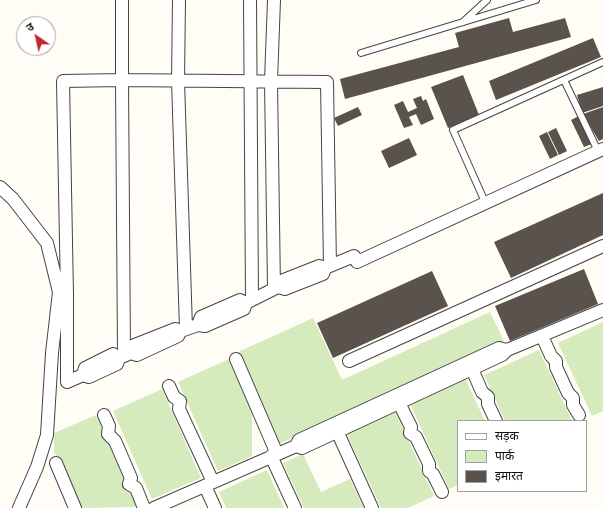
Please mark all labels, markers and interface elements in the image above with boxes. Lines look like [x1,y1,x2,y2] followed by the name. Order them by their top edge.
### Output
[16,16,56,56] north arrow
[23,18,36,34] text: उ
[457,420,587,492] legend
[495,427,519,444] text: सड़क
[495,447,514,464] text: पार्क
[495,467,523,484] text: इमारत

